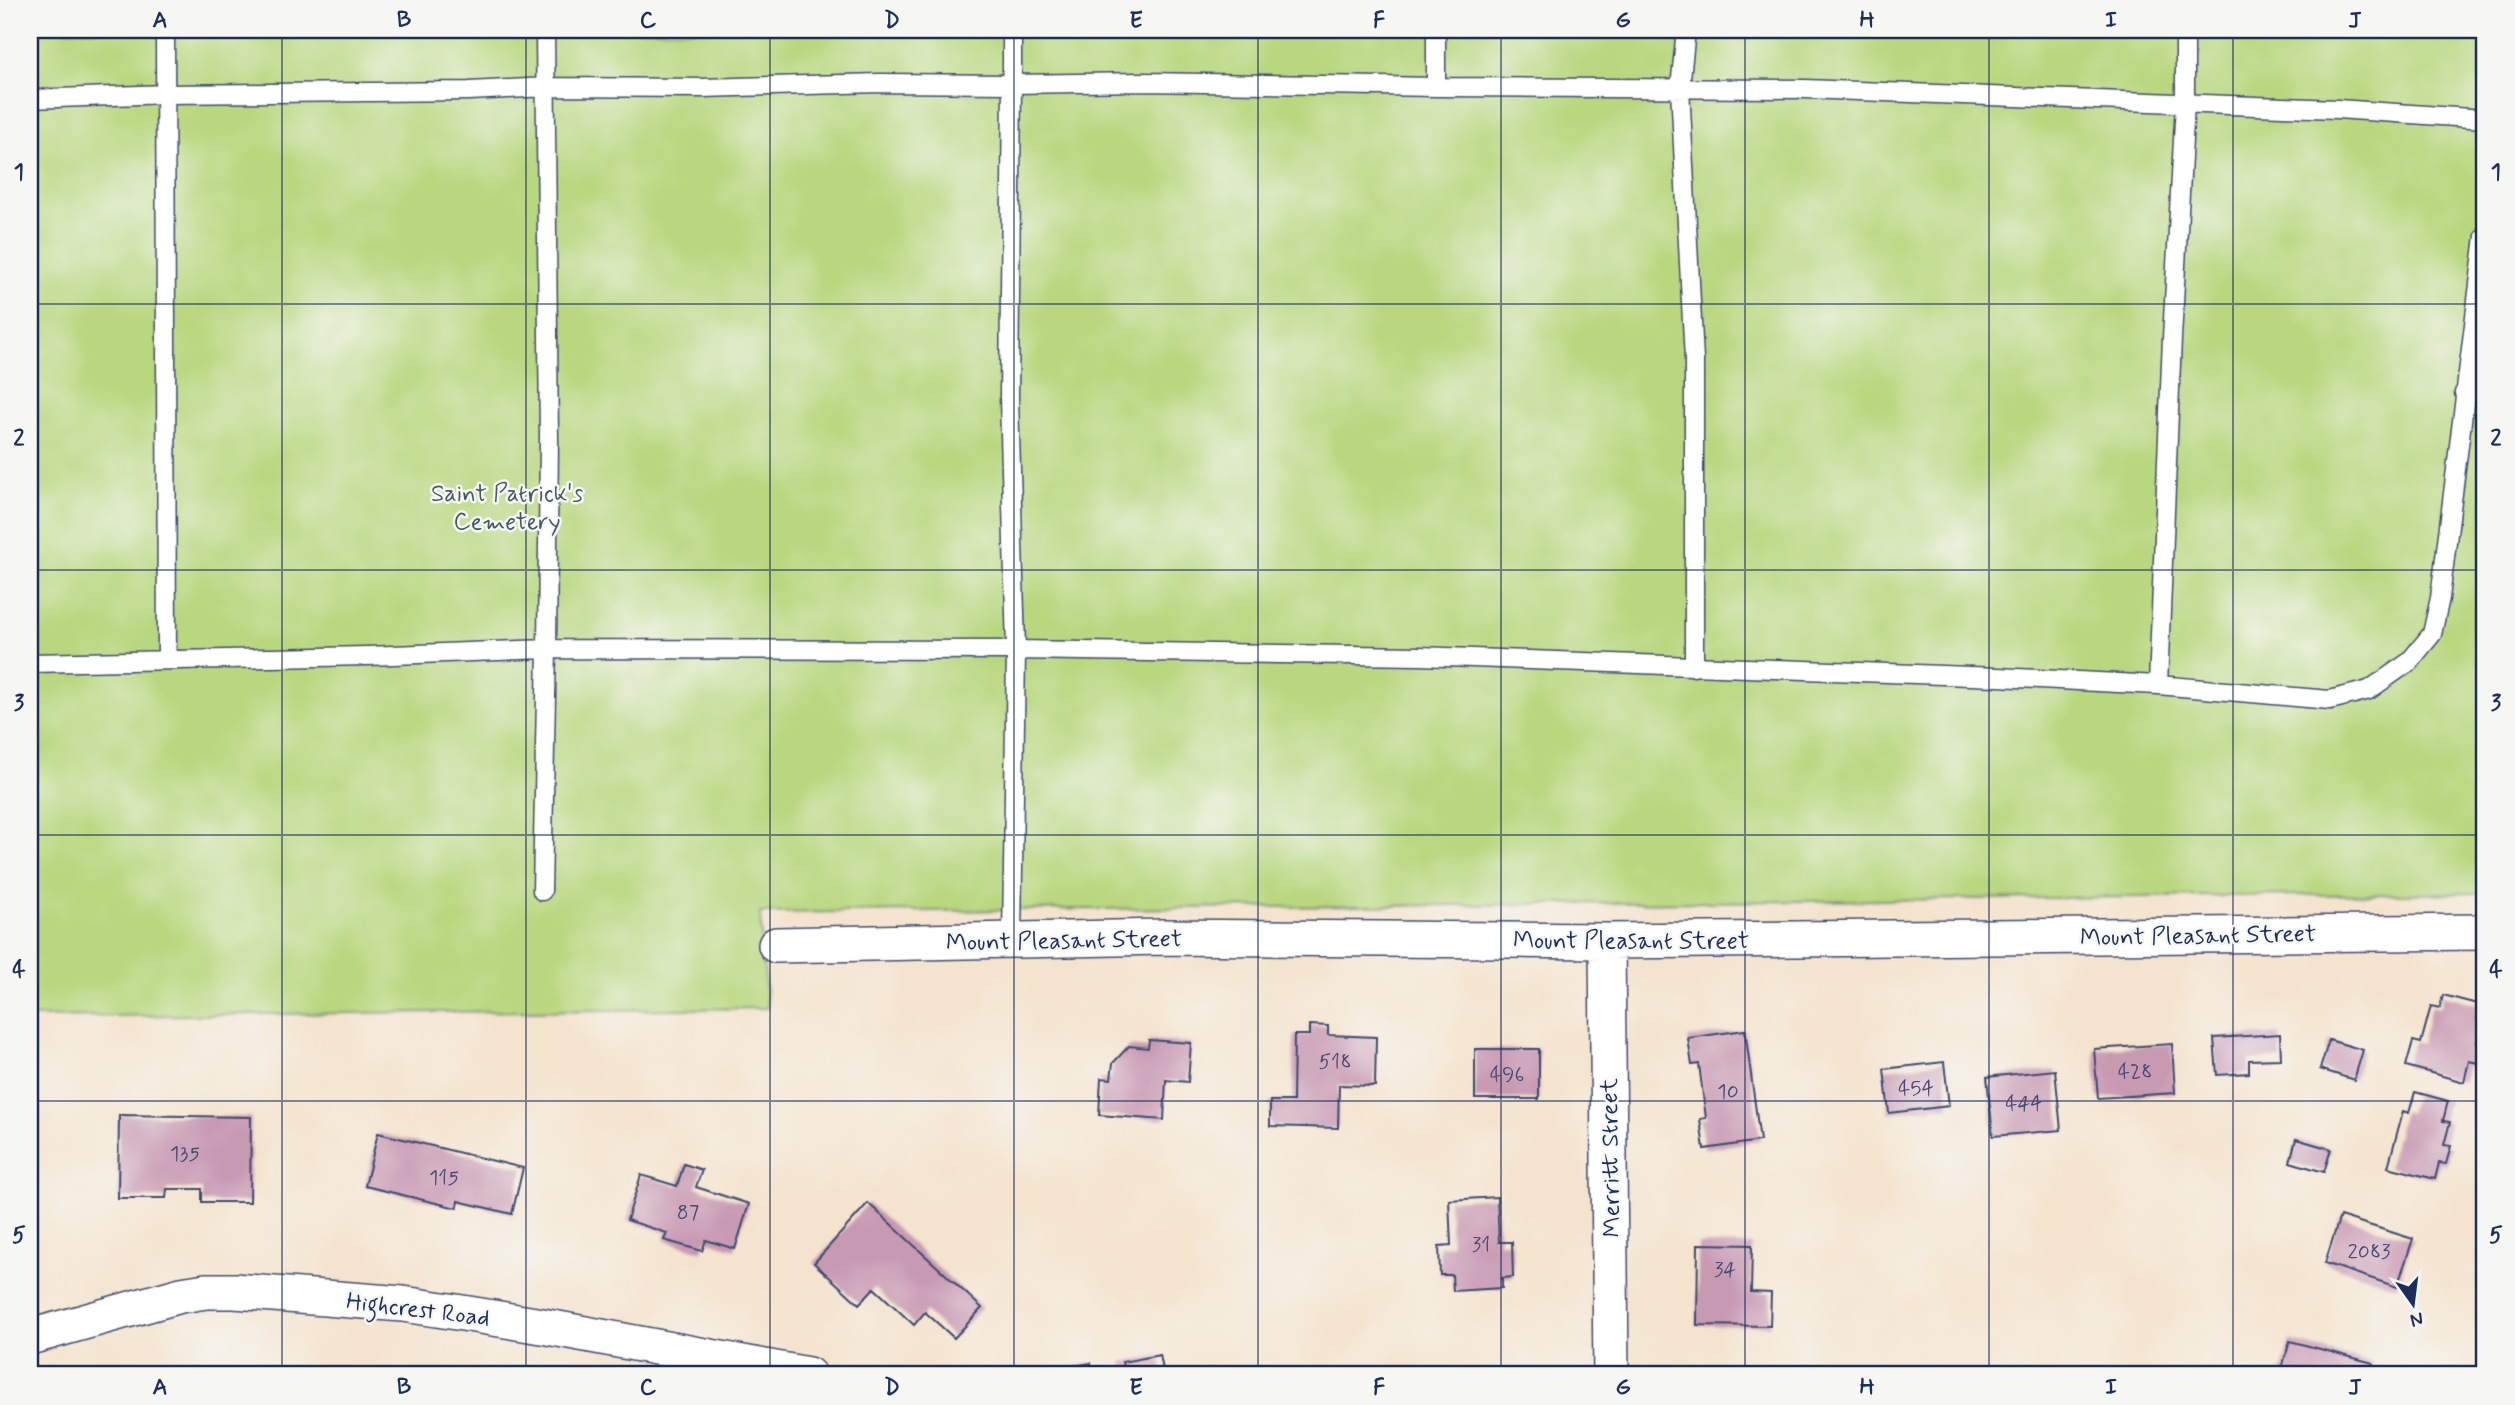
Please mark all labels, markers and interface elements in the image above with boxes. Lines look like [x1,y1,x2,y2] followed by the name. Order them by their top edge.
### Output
[152,6,168,36] text: A
[397,6,412,36] text: B
[640,6,657,36] text: C
[884,6,900,36] text: D
[1129,6,1143,36] text: E
[1373,6,1385,36] text: F
[1615,6,1631,36] text: G
[1859,6,1875,36] text: H
[2105,6,2117,36] text: I
[2348,6,2362,36] text: J
[14,158,24,188] text: 1
[2491,158,2501,188] text: 1
[13,424,25,454] text: 2
[2490,424,2502,454] text: 2
[431,479,583,538] park label: Saint Patrick's Cemetery
[14,689,25,719] text: 3
[2491,689,2502,719] text: 3
[2080,919,2316,954] street label: Mount Pleasant Street
[946,924,1182,959] street label: Mount Pleasant Street
[1513,926,1749,957] street label: Mount Pleasant Street
[12,955,26,985] text: 4
[2489,955,2503,985] text: 4
[1319,1048,1351,1076] house number: 518
[2118,1058,2152,1086] house number: 428
[1490,1061,1524,1089] house number: 496
[1898,1075,1934,1103] house number: 454
[1595,1078,1628,1238] street label: Merritt Street
[1717,1078,1739,1106] house number: 10
[2005,1090,2043,1118] house number: 444
[170,1140,200,1168] house number: 135
[429,1164,459,1192] house number: 115
[677,1199,699,1227] house number: 87
[12,1221,26,1251] text: 5
[2489,1221,2503,1251] text: 5
[1472,1231,1490,1259] house number: 31
[2347,1238,2391,1266] house number: 2083
[1714,1256,1736,1284] house number: 34
[2378,1268,2448,1338] north arrow
[344,1286,491,1338] street label: Highcrest Road
[2408,1305,2426,1333] text: N
[152,1373,168,1403] text: A
[397,1373,412,1403] text: B
[640,1373,657,1403] text: C
[884,1373,900,1403] text: D
[1129,1373,1143,1403] text: E
[1373,1373,1385,1403] text: F
[1615,1373,1631,1403] text: G
[1859,1373,1875,1403] text: H
[2105,1373,2117,1403] text: I
[2348,1373,2362,1403] text: J

